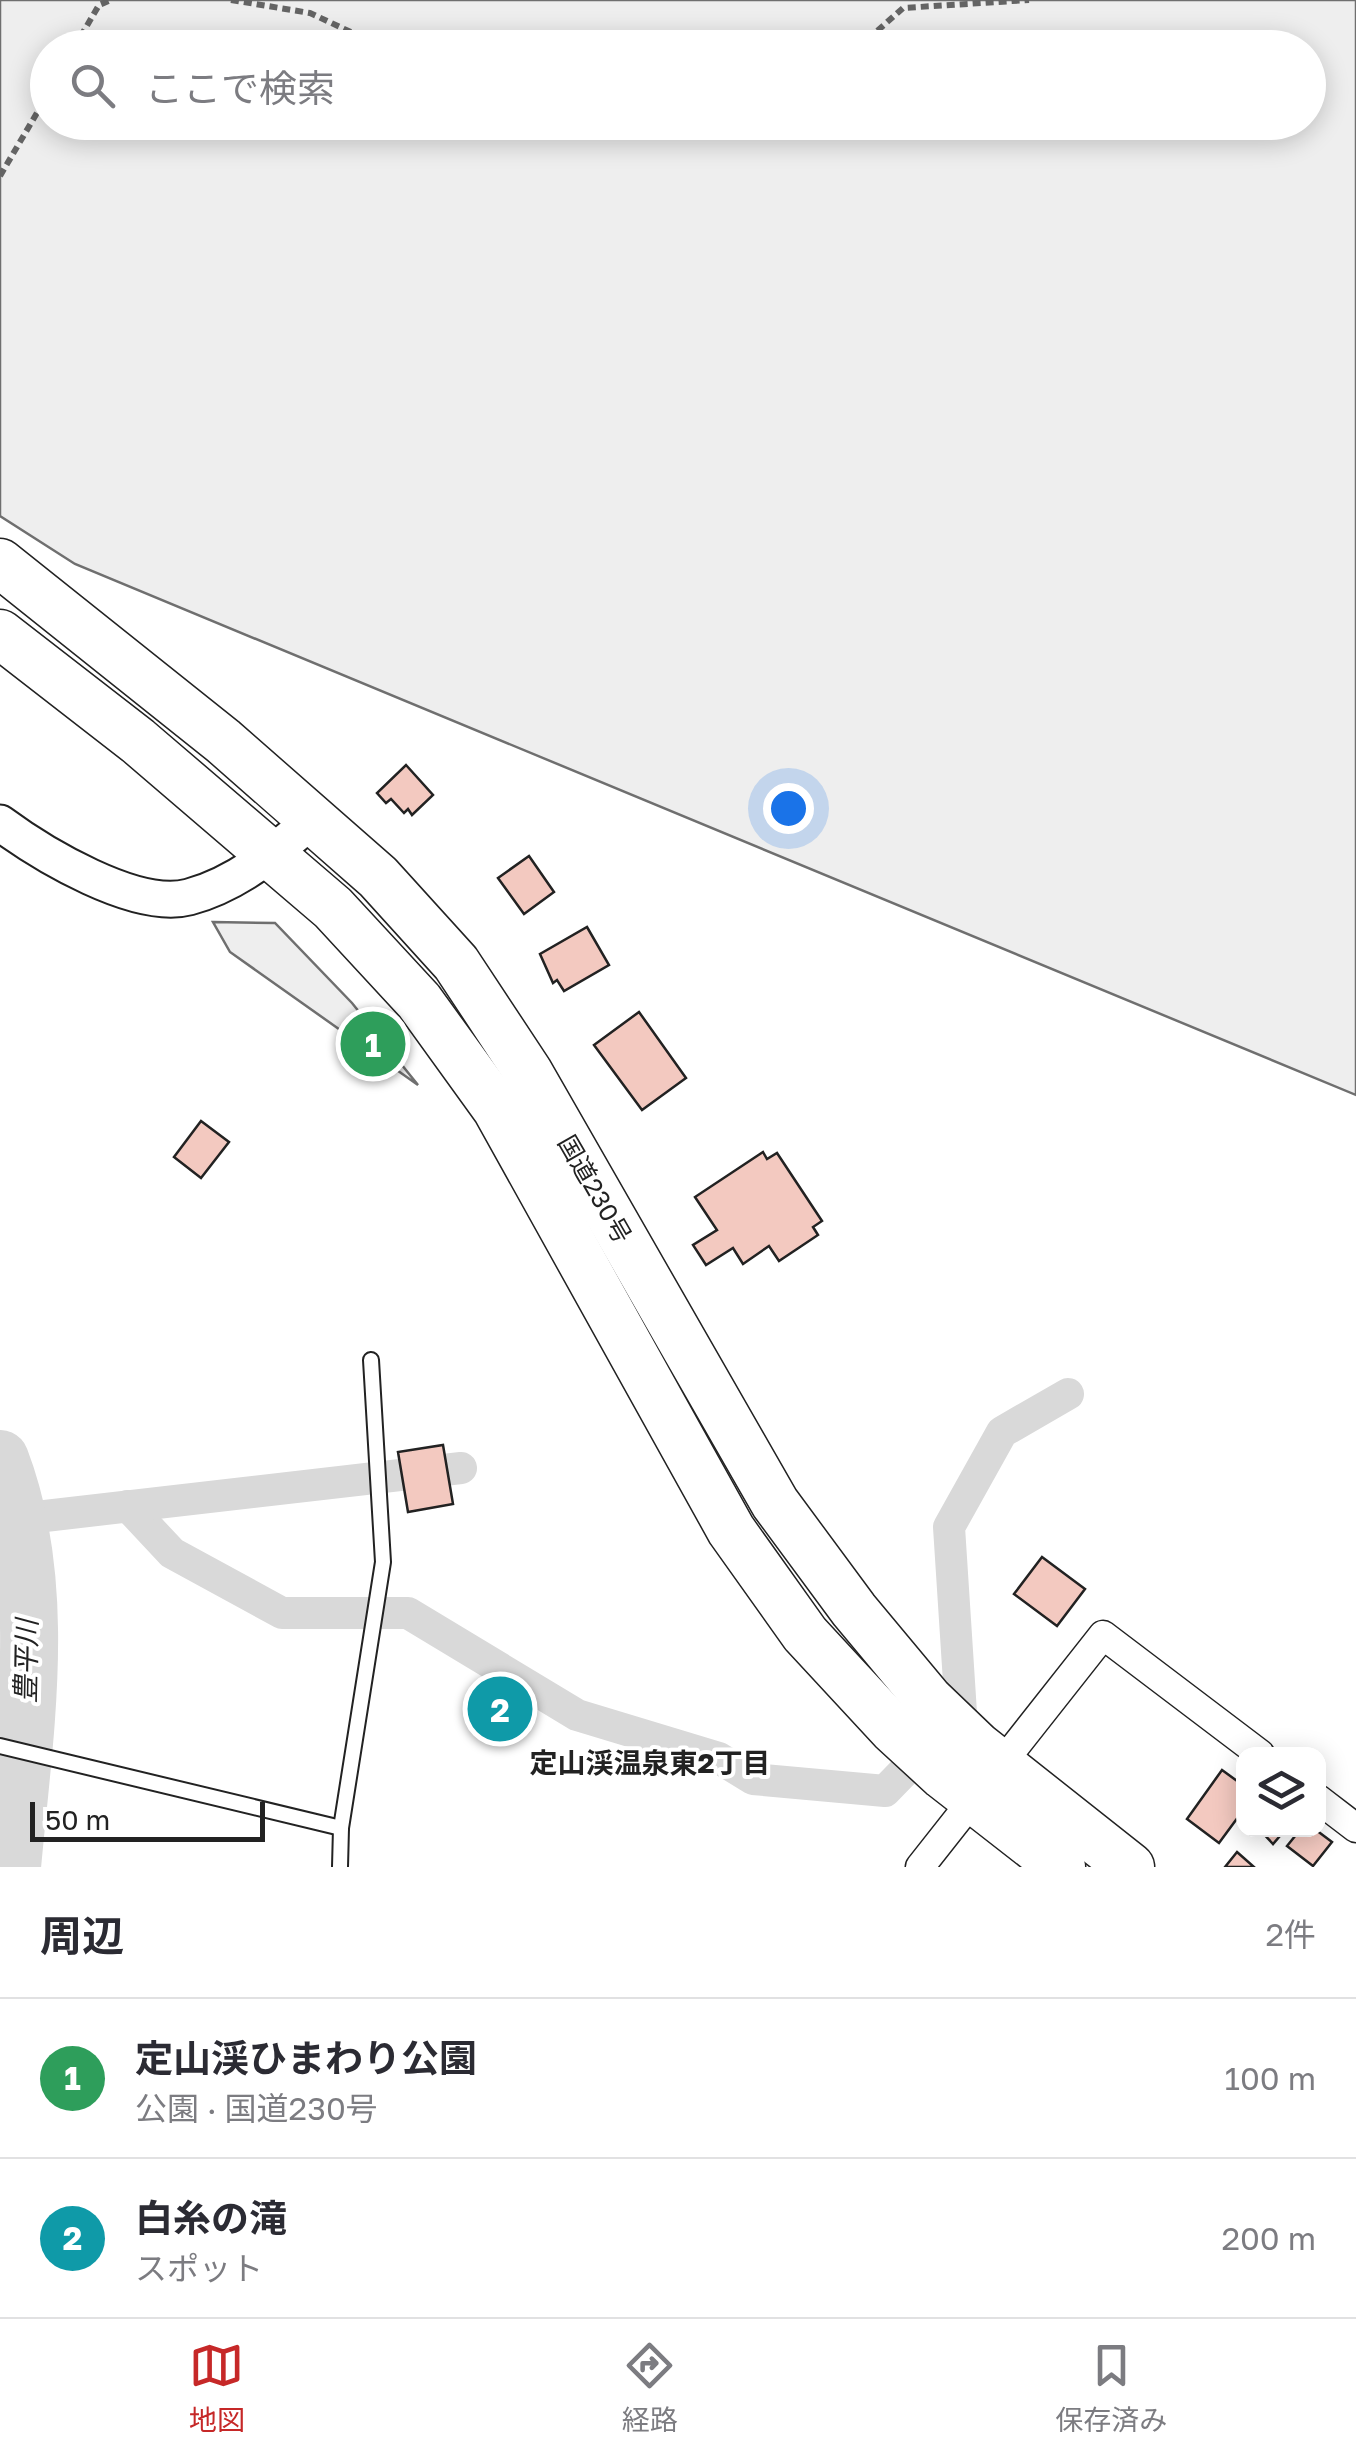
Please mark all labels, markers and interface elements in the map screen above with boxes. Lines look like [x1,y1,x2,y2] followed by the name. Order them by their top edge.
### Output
[30,30,1326,140] search box
[65,58,120,113] icon: search
[145,65,335,110] text: ここで検索
[763,783,814,834] your location
[340,1006,406,1082] pin: 1
[552,1129,639,1248] street label: 国道230号
[8,1616,43,1703] water label: 豊平川
[468,1672,532,1746] pin: 2
[529,1746,771,1779] district label: 定山渓温泉東2丁目
[1236,1747,1326,1837] map controls
[1236,1747,1326,1837] button: layers
[30,1797,265,1842] scale bar
[45,1803,110,1836] text: 50 m
[40,1910,124,1960] text: 周辺
[1265,1915,1316,1953] text: 2件
[135,2035,477,2080] text: 定山渓ひまわり公園
[64,2059,81,2097] text: 1
[1224,2059,1316,2097] text: 100 m
[135,2089,378,2127] text: 公園 · 国道230号
[135,2195,287,2240] text: 白糸の滝
[63,2219,82,2257] text: 2
[1221,2219,1316,2257] text: 200 m
[135,2249,263,2287] text: スポット
[189,2338,245,2438] tab: 地図
[622,2338,678,2438] tab: 経路
[1055,2338,1167,2438] tab: 保存済み

